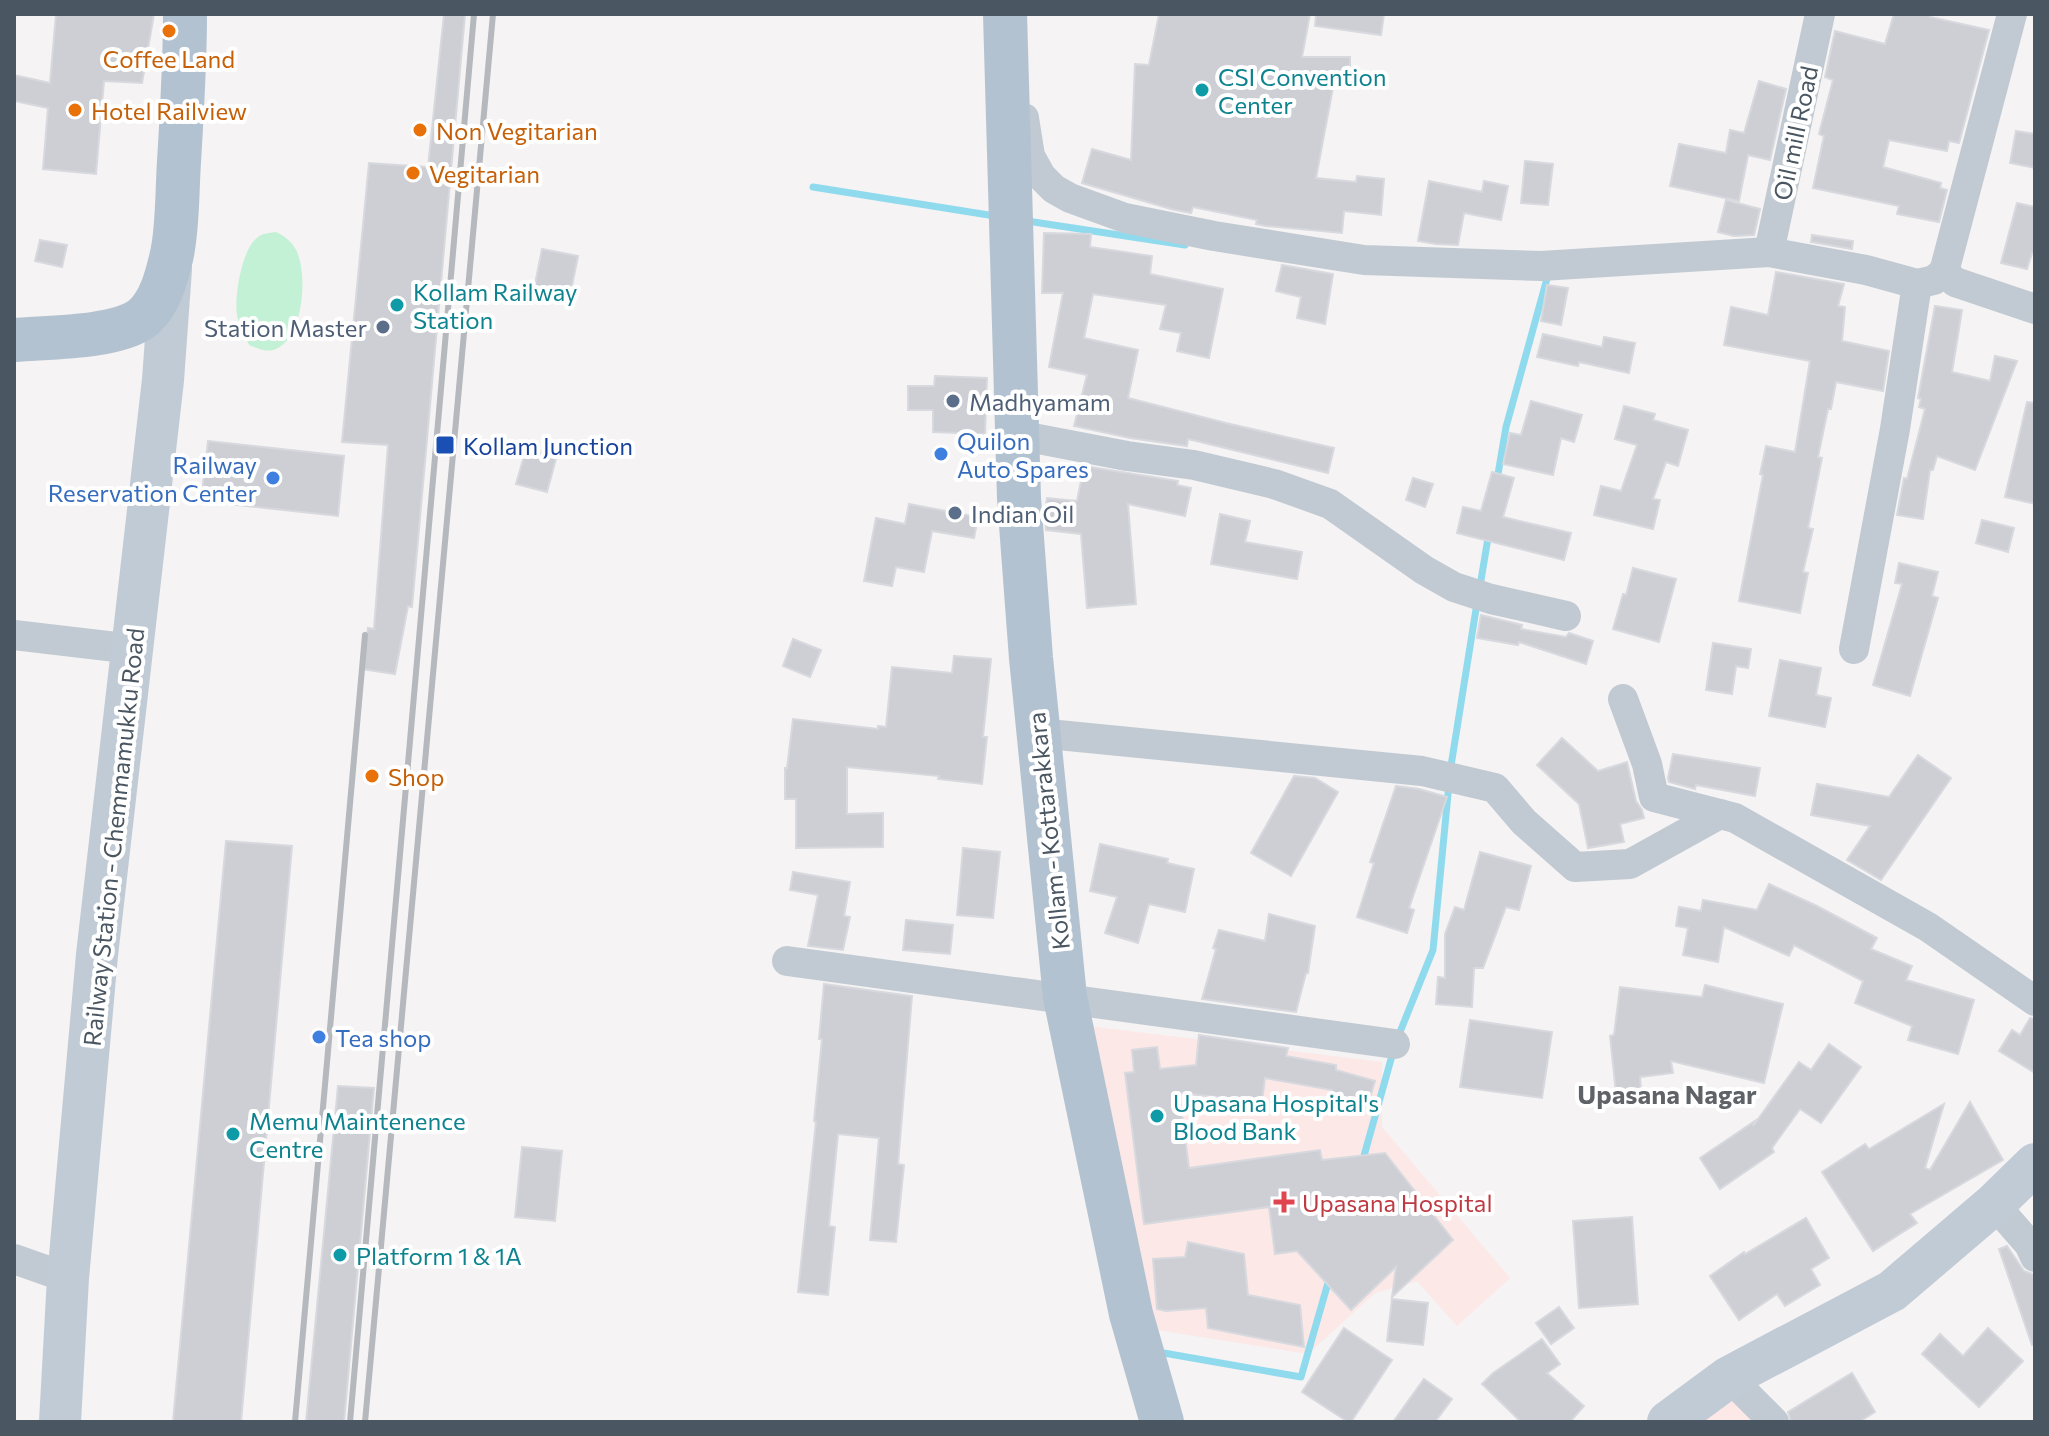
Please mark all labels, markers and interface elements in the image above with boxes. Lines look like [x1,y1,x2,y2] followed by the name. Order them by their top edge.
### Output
[160,22,178,40] marker: Coffee Land
[103,44,235,73] place label: Coffee Land
[1218,62,1386,119] place label: CSI Convention Center
[1767,63,1823,203] street label: Oil mill Road
[1193,81,1211,99] marker: CSI Convention Center
[91,96,247,125] place label: Hotel Railview
[66,101,84,119] marker: Hotel Railview
[436,116,598,145] place label: Non Vegitarian
[411,121,429,139] marker: Non Vegitarian
[429,159,540,188] place label: Vegitarian
[404,164,422,182] marker: Vegitarian
[413,277,577,334] place label: Kollam Railway Station
[388,296,406,314] marker: Kollam Railway Station
[204,313,367,342] place label: Station Master
[374,318,392,336] marker: Station Master
[969,387,1111,416] place label: Madhyamam
[944,392,962,410] marker: Madhyamam
[957,426,1089,483] place label: Quilon Auto Spares
[463,431,633,460] place label: Kollam Junction
[434,434,456,456] marker: Kollam Junction
[932,445,950,463] marker: Quilon Auto Spares
[48,450,257,507] place label: Railway Reservation Center
[264,469,282,487] marker: Railway Reservation Center
[971,499,1074,528] place label: Indian Oil
[946,504,964,522] marker: Indian Oil
[77,626,149,1048] street label: Railway Station - Chemmamukku Road
[1021,711,1075,951] street label: Kollam - Kottarakkara
[388,762,444,791] place label: Shop
[363,767,381,785] marker: Shop
[335,1023,432,1052] place label: Tea shop
[310,1028,328,1046] marker: Tea shop
[1577,1078,1757,1109] district label: Upasana Nagar
[1173,1088,1379,1145] place label: Upasana Hospital's Blood Bank
[249,1106,466,1163] place label: Memu Maintenence Centre
[1148,1107,1166,1125] marker: Upasana Hospital's Blood Bank
[224,1125,242,1143] marker: Memu Maintenence Centre
[1302,1188,1493,1217] place label: Upasana Hospital
[1273,1191,1295,1213] marker: Upasana Hospital
[356,1241,522,1270] place label: Platform 1 & 1A
[331,1246,349,1264] marker: Platform 1 & 1A

